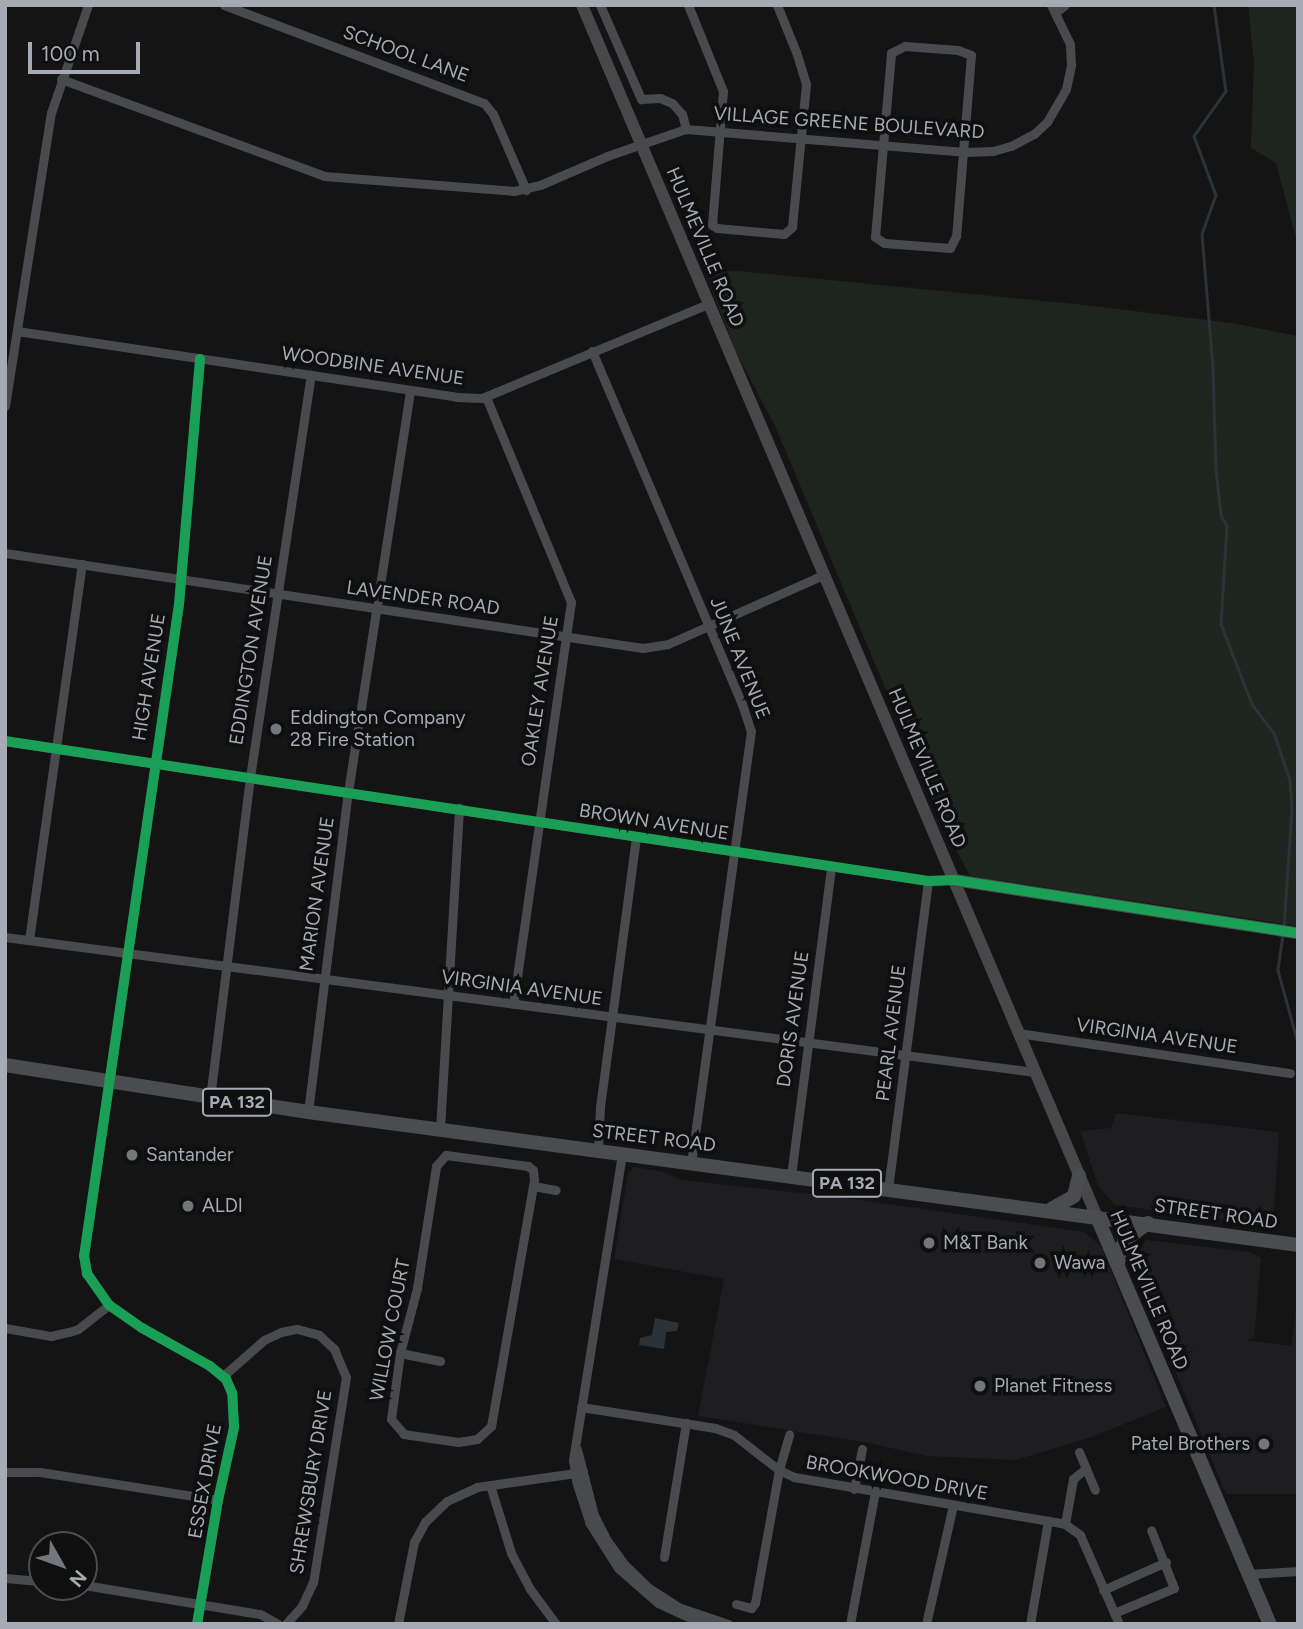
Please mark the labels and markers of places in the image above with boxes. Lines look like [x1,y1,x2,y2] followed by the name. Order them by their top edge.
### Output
[290,707,465,751] place label: Eddington Company 28 Fire Station
[268,721,284,737] marker: Eddington Company 28 Fire Station
[146,1144,233,1166] place label: Santander
[124,1147,140,1163] marker: Santander
[202,1195,243,1217] place label: ALDI
[180,1198,196,1214] marker: ALDI
[943,1232,1028,1254] place label: M&T Bank
[921,1235,937,1251] marker: M&T Bank
[1054,1252,1105,1274] place label: Wawa
[1032,1255,1048,1271] marker: Wawa
[994,1375,1112,1397] place label: Planet Fitness
[972,1378,988,1394] marker: Planet Fitness
[1131,1433,1250,1455] place label: Patel Brothers
[1256,1436,1272,1452] marker: Patel Brothers

